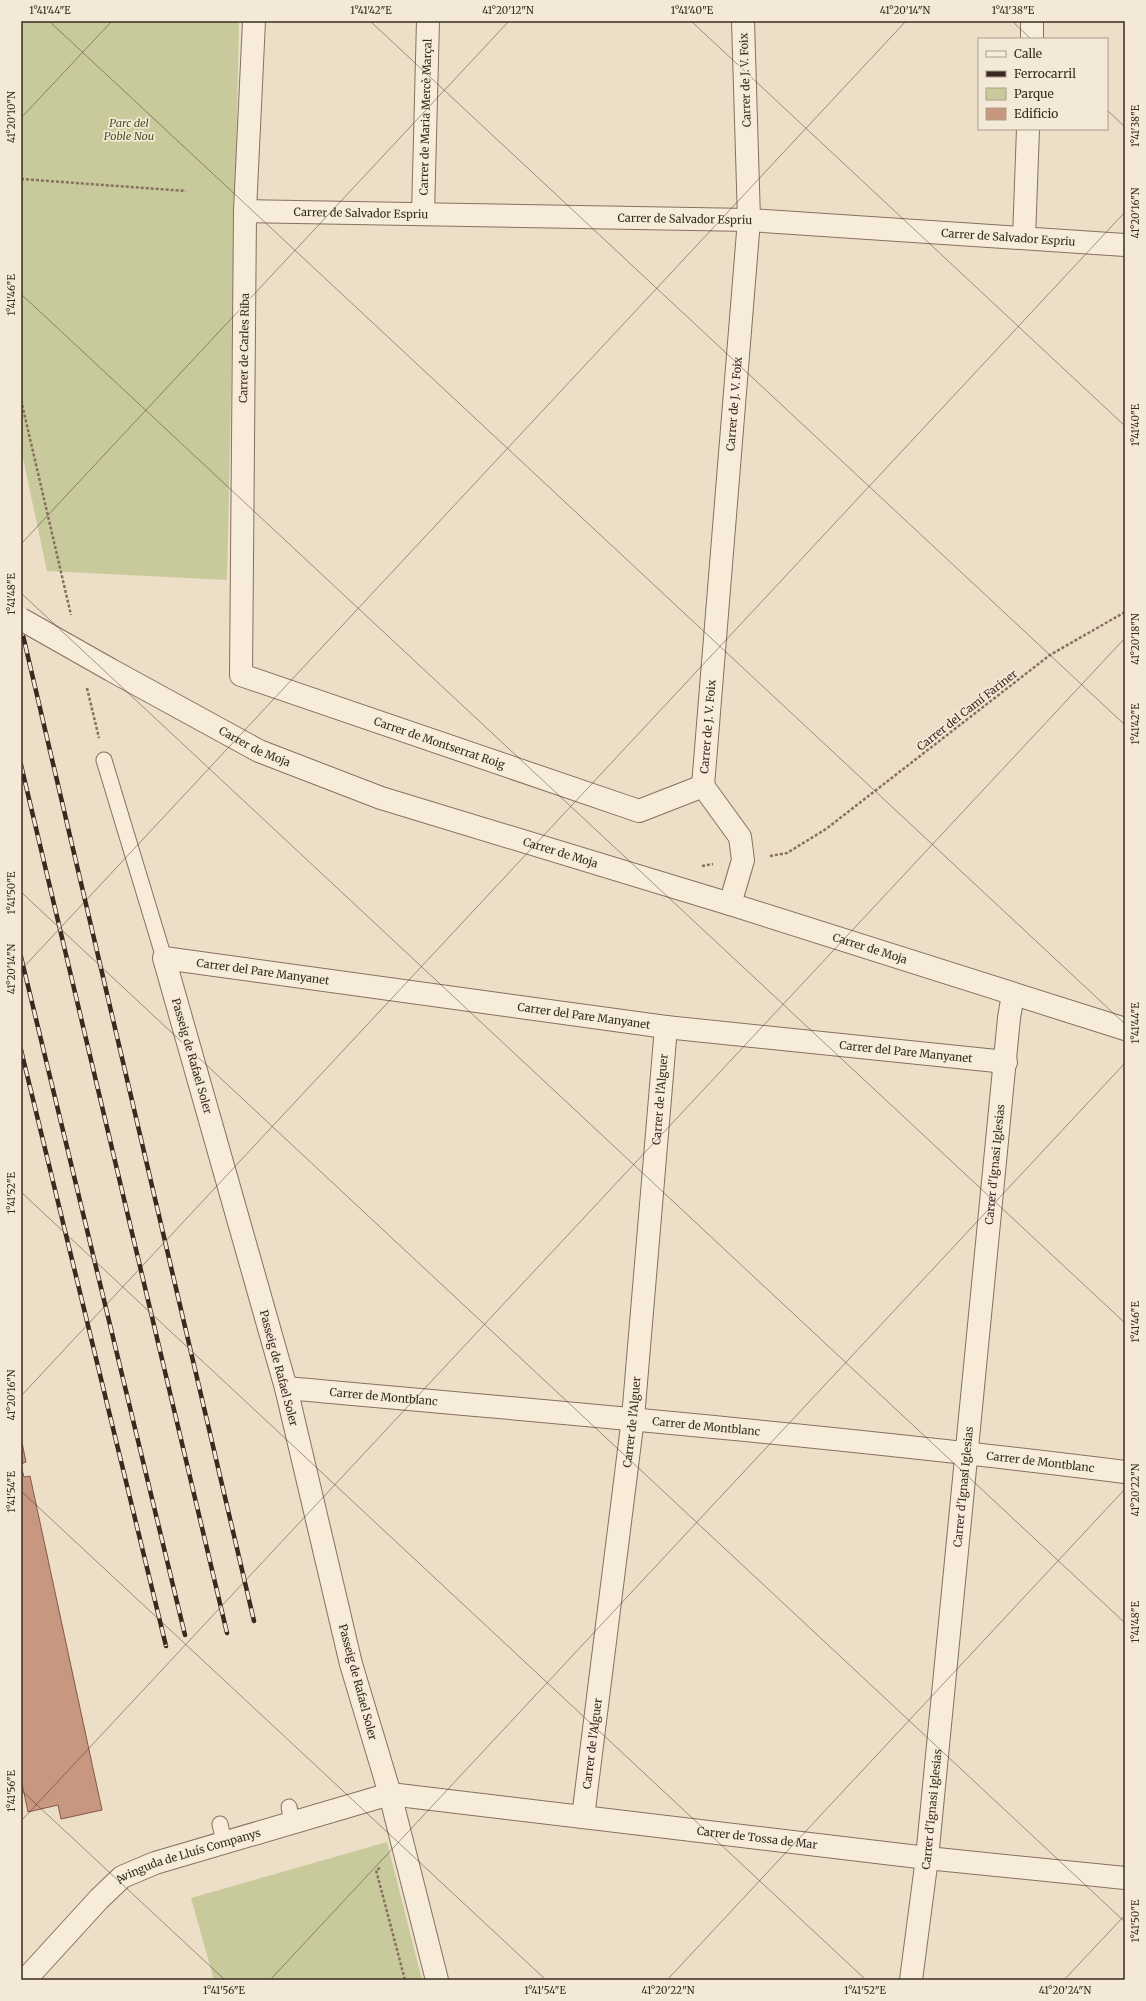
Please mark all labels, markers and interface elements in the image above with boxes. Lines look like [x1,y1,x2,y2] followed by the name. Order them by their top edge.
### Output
[29,4,71,17] text: 1°41'44"E
[350,4,392,17] text: 1°41'42"E
[482,4,534,17] text: 41°20'12"N
[671,4,714,17] text: 1°41'40"E
[880,4,931,17] text: 41°20'14"N
[992,4,1035,17] text: 1°41'38"E
[736,32,754,127] street label: Carrer de J. V. Foix
[416,38,435,195] street label: Carrer de Maria Mercè Marçal
[978,38,1108,130] legend
[1014,46,1042,61] text: Calle
[1014,66,1076,81] text: Ferrocarril
[1014,86,1054,101] text: Parque
[5,91,18,143] text: 41°20'10"N
[1129,104,1142,147] text: 1°41'38"E
[1014,106,1058,121] text: Edificio
[104,116,154,143] park label: Parc del Poble Nou
[1129,187,1142,239] text: 41°20'16"N
[294,205,428,221] street label: Carrer de Salvador Espriu
[618,211,752,227] street label: Carrer de Salvador Espriu
[941,226,1076,249] street label: Carrer de Salvador Espriu
[5,274,18,316] text: 1°41'46"E
[236,293,252,403] street label: Carrer de Carles Riba
[723,356,745,451] street label: Carrer de J. V. Foix
[1129,403,1142,446] text: 1°41'40"E
[5,572,18,615] text: 1°41'48"E
[1129,613,1142,665] text: 41°20'18"N
[914,666,1020,754] street label: Carrer del Camí Fariner
[697,679,719,774] street label: Carrer de J. V. Foix
[1129,703,1142,745] text: 1°41'42"E
[372,714,507,772] street label: Carrer de Montserrat Roig
[217,723,292,769] street label: Carrer de Moja
[521,835,600,871] street label: Carrer de Moja
[5,871,18,914] text: 1°41'50"E
[831,930,909,967] street label: Carrer de Moja
[5,943,18,994] text: 41°20'14"N
[196,956,331,988] street label: Carrer del Pare Manyanet
[169,997,215,1116] street label: Passeig de Rafael Soler
[517,1000,652,1032] street label: Carrer del Pare Manyanet
[1129,1002,1142,1044] text: 1°41'44"E
[839,1038,974,1066] street label: Carrer del Pare Manyanet
[649,1053,671,1145] street label: Carrer de l'Alguer
[982,1103,1008,1225] street label: Carrer d'Ignasi Iglesias
[5,1171,18,1214] text: 1°41'52"E
[1129,1301,1142,1343] text: 1°41'46"E
[257,1308,301,1428] street label: Passeig de Rafael Soler
[5,1369,18,1421] text: 41°20'16"N
[620,1376,643,1468] street label: Carrer de l'Alguer
[329,1385,439,1409] street label: Carrer de Montblanc
[652,1414,761,1439] street label: Carrer de Montblanc
[950,1426,976,1548] street label: Carrer d'Ignasi Iglesias
[986,1449,1095,1475] street label: Carrer de Montblanc
[1129,1463,1142,1516] text: 41°20'22"N
[5,1471,18,1513] text: 1°41'54"E
[1129,1600,1142,1643] text: 1°41'48"E
[336,1622,380,1742] street label: Passeig de Rafael Soler
[580,1697,605,1790] street label: Carrer de l'Alguer
[919,1748,945,1870] street label: Carrer d'Ignasi Iglesias
[5,1769,18,1812] text: 1°41'56"E
[696,1824,818,1852] street label: Carrer de Tossa de Mar
[112,1825,262,1887] street label: Avinguda de Lluís Companys
[1129,1899,1142,1942] text: 1°41'50"E
[203,1984,246,1997] text: 1°41'56"E
[524,1984,566,1997] text: 1°41'54"E
[642,1984,695,1997] text: 41°20'22"N
[844,1984,887,1997] text: 1°41'52"E
[1039,1984,1091,1997] text: 41°20'24"N

